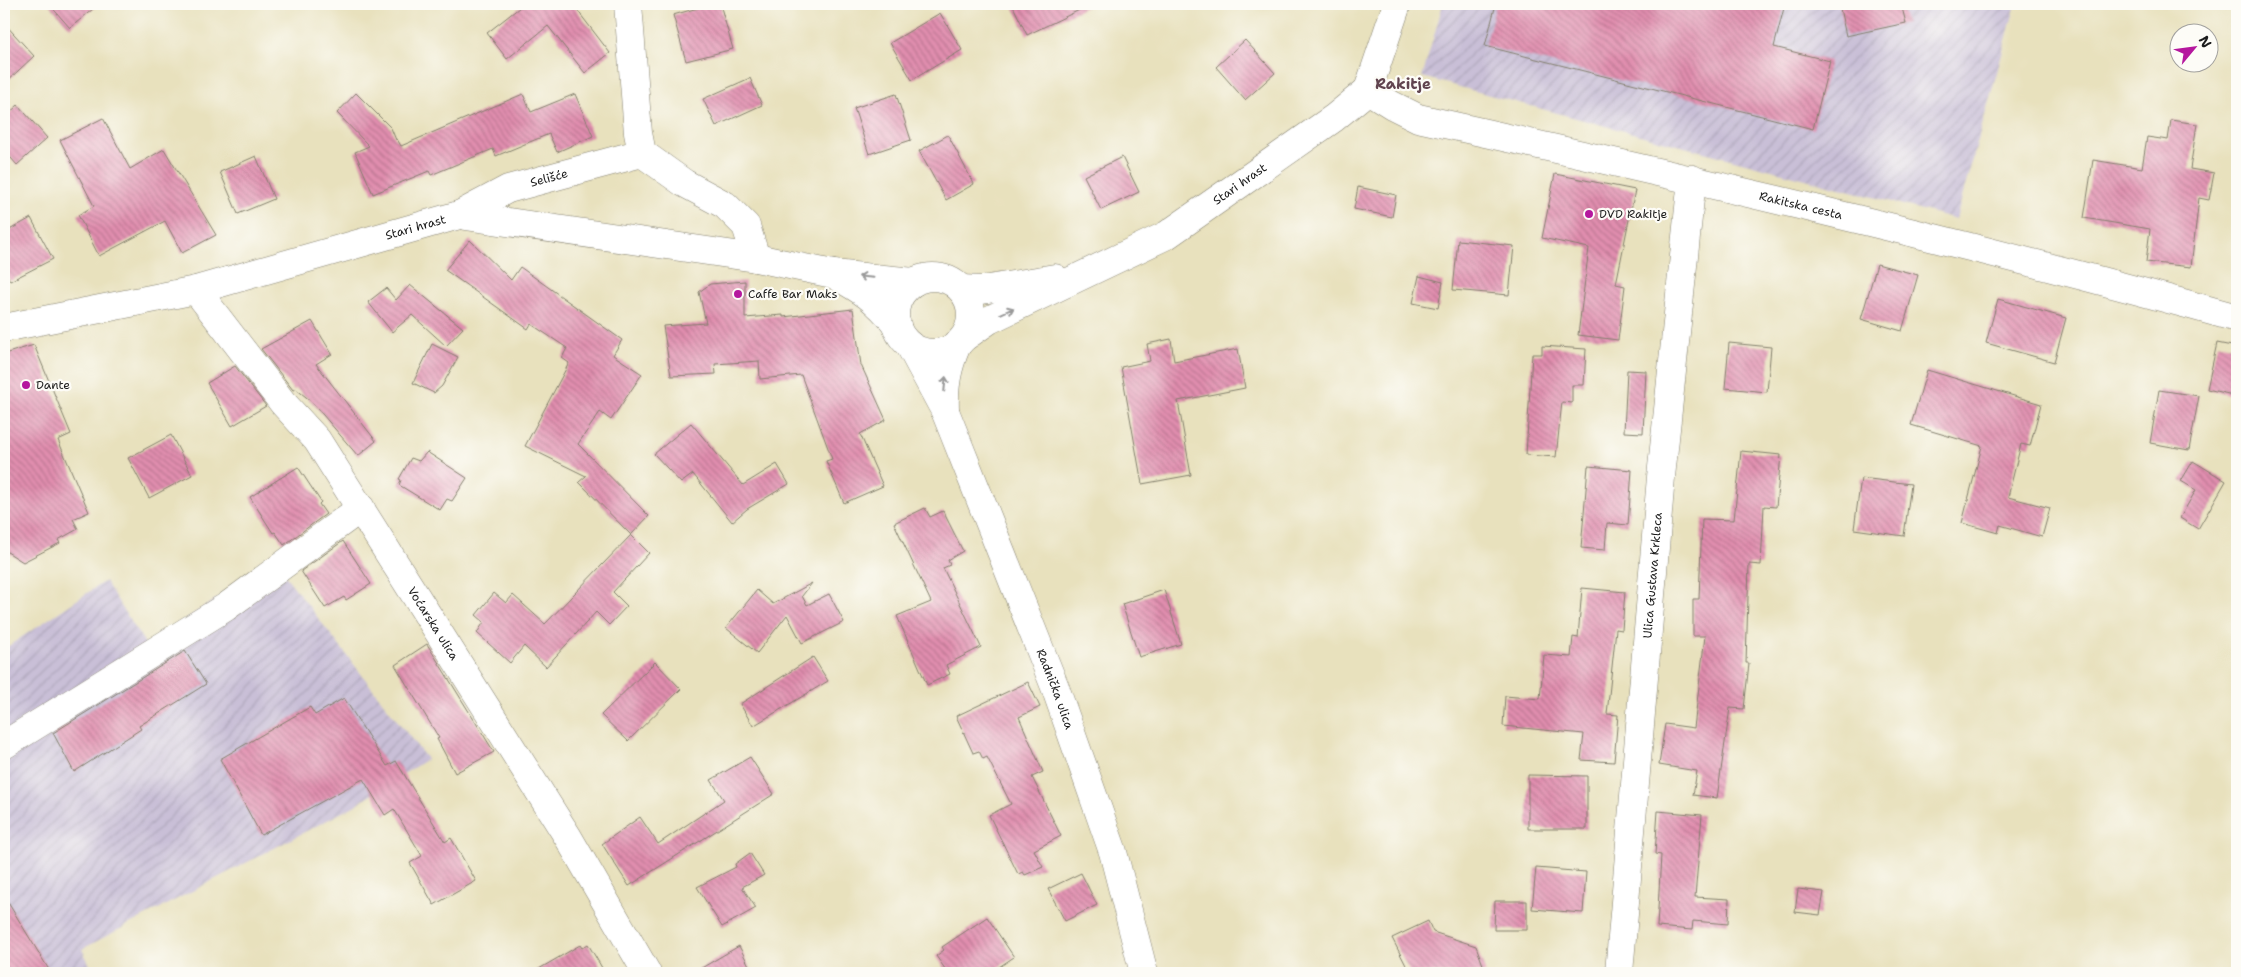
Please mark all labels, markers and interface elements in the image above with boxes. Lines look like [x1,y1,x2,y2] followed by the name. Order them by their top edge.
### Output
[2168,22,2218,72] north arrow
[2195,32,2216,51] text: N
[1375,74,1431,94] district label: Rakitje
[1210,160,1270,208] street label: Stari hrast
[528,165,570,191] street label: Selišće
[1758,188,1845,223] street label: Rakitska cesta
[1599,206,1668,222] place label: DVD Rakitje
[1583,208,1595,220] marker: DVD Rakitje
[383,211,448,244] street label: Stari hrast
[858,273,874,282] one-way arrow
[748,286,838,302] place label: Caffe Bar Maks
[732,288,744,300] marker: Caffe Bar Maks
[999,306,1014,316] one-way arrow
[36,377,70,393] place label: Dante
[941,377,950,393] one-way arrow
[20,379,32,391] marker: Dante
[1639,511,1666,639] street label: Ulica Gustava Krkleca
[404,584,462,664] street label: Voćarska ulica
[1033,647,1077,732] street label: Radnička ulica

